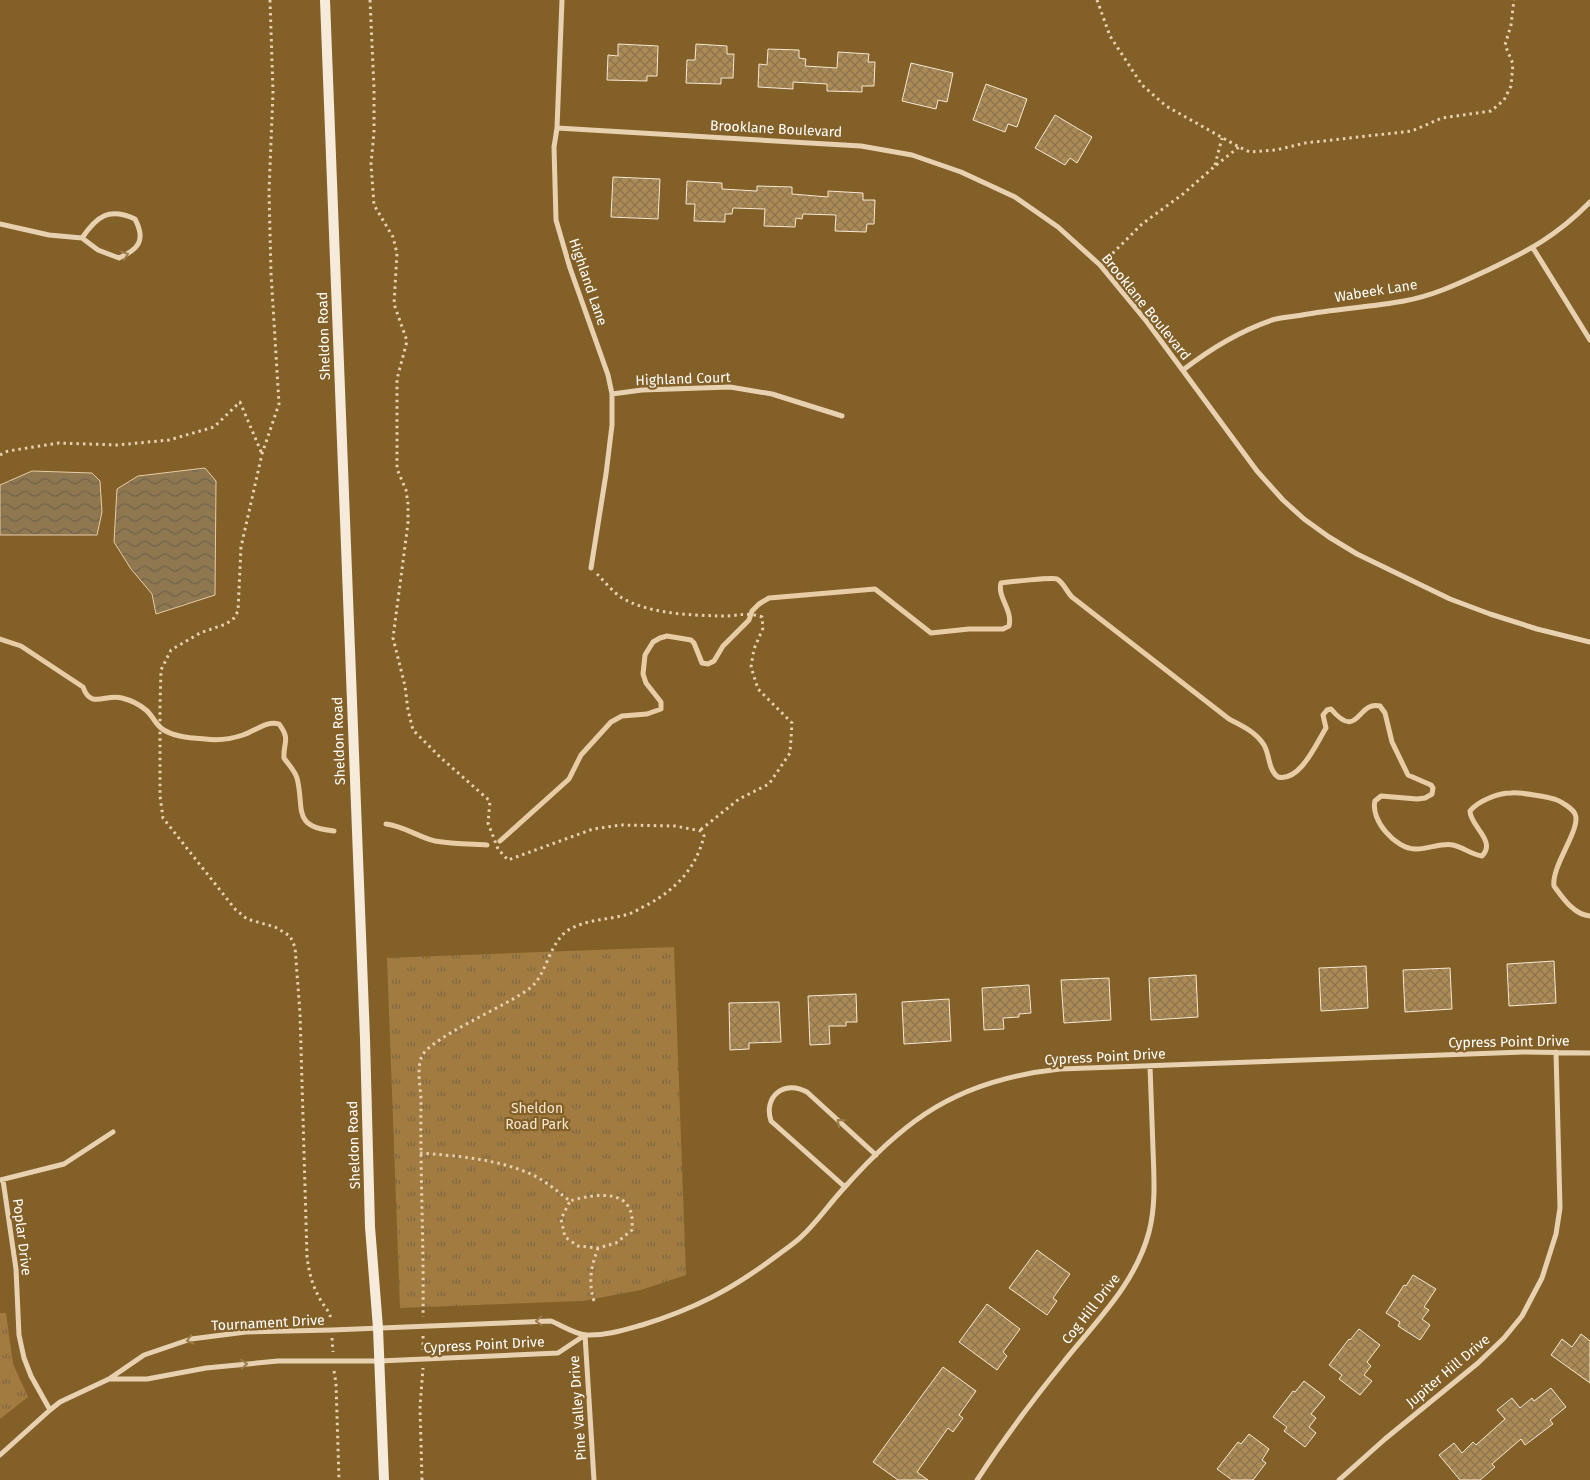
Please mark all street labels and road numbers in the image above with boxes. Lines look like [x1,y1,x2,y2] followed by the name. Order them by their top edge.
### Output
[709,117,843,141] street label: Brooklane Boulevard
[565,236,611,328] street label: Highland Lane
[1098,250,1194,364] street label: Brooklane Boulevard
[1333,276,1419,306] street label: Wabeek Lane
[314,292,334,380] street label: Sheldon Road
[635,369,732,389] street label: Highland Court
[329,697,349,785] street label: Sheldon Road
[1448,1032,1570,1052] street label: Cypress Point Drive
[1044,1045,1166,1069] street label: Cypress Point Drive
[344,1101,364,1189] street label: Sheldon Road
[9,1197,35,1277] street label: Poplar Drive
[1058,1270,1124,1348] street label: Cog Hill Drive
[211,1312,325,1334] street label: Tournament Drive
[1403,1331,1493,1411] street label: Jupiter Hill Drive
[423,1333,545,1357] street label: Cypress Point Drive
[566,1355,590,1461] street label: Pine Valley Drive

